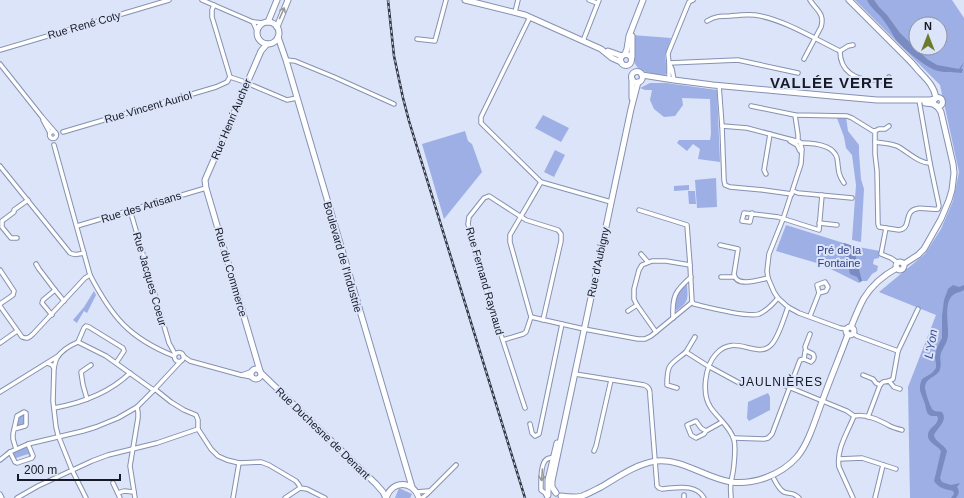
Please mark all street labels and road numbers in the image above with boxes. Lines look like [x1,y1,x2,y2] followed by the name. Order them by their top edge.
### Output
[46,9,122,41] street label: Rue René Coty
[209,76,254,161] street label: Rue Henri Aucher
[103,89,193,125] street label: Rue Vincent Auriol
[99,189,183,225] street label: Rue des Artisans
[321,200,365,314] street label: Boulevard de l'Industrie
[585,225,611,298] street label: Rue d'Aubigny
[213,226,249,318] street label: Rue du Commerce
[464,226,506,336] street label: Rue Fernand Raynaud
[131,231,169,328] street label: Rue Jacques Coeur
[273,385,373,481] street label: Rue Duchesne de Denant

